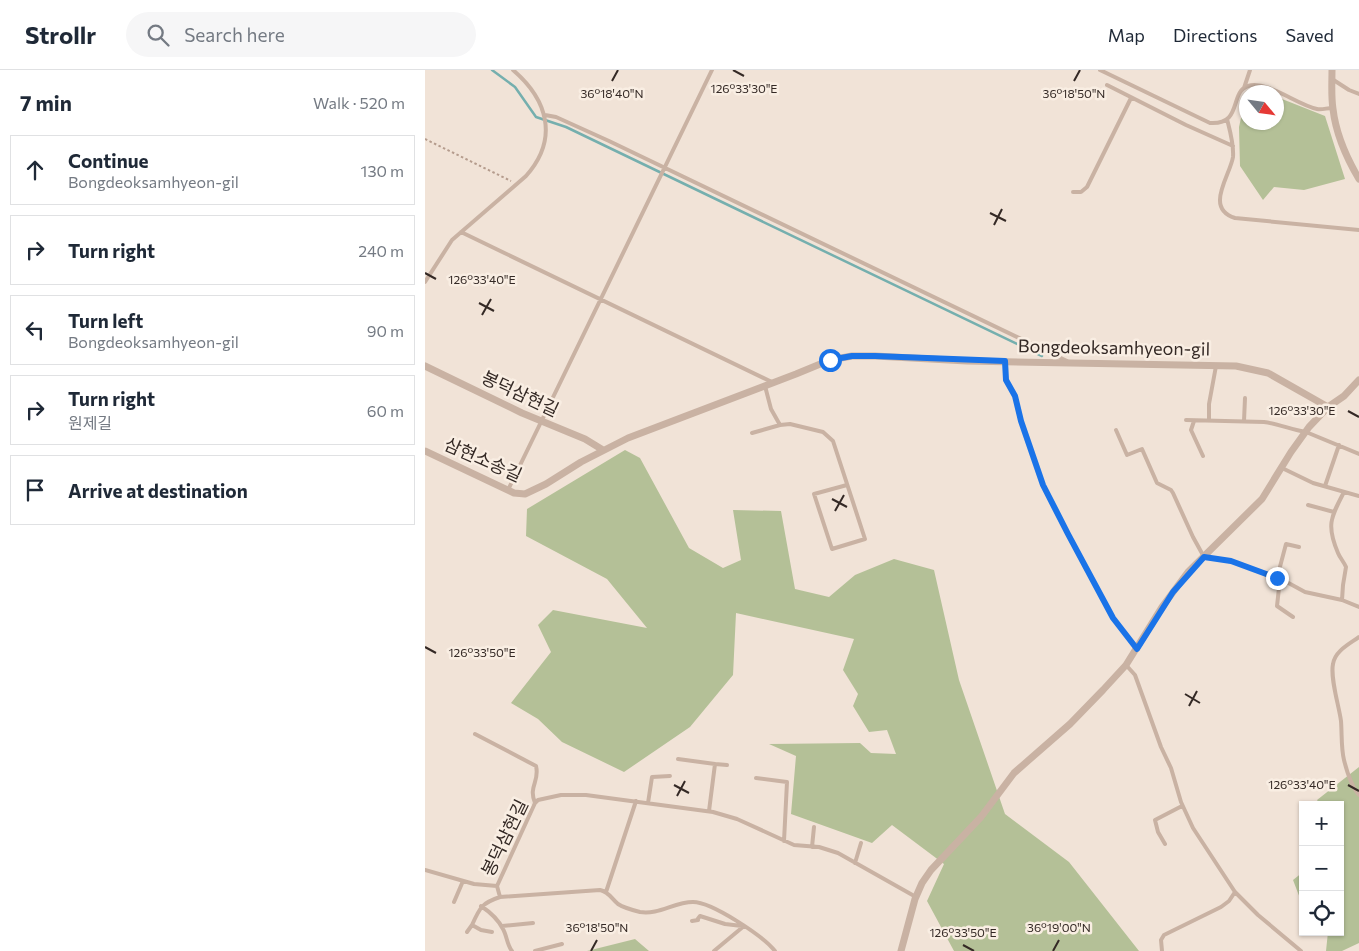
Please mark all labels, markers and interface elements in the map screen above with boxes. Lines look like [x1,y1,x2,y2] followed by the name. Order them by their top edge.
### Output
[126,12,476,57] search box
[25,20,96,49] text: Strollr
[144,21,172,49] icon: search
[184,23,285,46] text: Search here
[1108,24,1145,46] text: Map
[1173,24,1257,46] text: Directions
[1285,24,1334,46] text: Saved
[711,81,778,95] text: 126°33'30"E
[1239,85,1284,130] north arrow
[580,86,644,100] text: 36°18'40"N
[1043,86,1105,100] text: 36°18'50"N
[20,90,72,115] text: 7 min
[313,93,405,112] text: Walk · 520 m
[68,149,148,172] text: Continue
[21,156,49,184] icon: ahead
[361,161,404,180] text: 130 m
[68,172,239,191] text: Bongdeoksamhyeon-gil
[21,236,49,264] icon: right
[68,239,155,262] text: Turn right
[358,241,404,260] text: 240 m
[448,272,516,286] text: 126°33'40"E
[68,309,143,332] text: Turn left
[21,316,49,344] icon: left
[367,321,404,340] text: 90 m
[68,332,239,351] text: Bongdeoksamhyeon-gil
[1018,334,1210,360] street label: Bongdeoksamhyeon-gil
[819,349,842,372] route start
[478,366,563,421] street label: 봉덕삼현길
[68,387,155,410] text: Turn right
[21,396,49,424] icon: right
[367,401,404,420] text: 60 m
[1269,403,1336,417] text: 126°33'30"E
[68,413,112,432] text: 원제길
[441,432,526,486] street label: 삼현소송길
[21,476,49,504] icon: arrive
[68,479,248,502] text: Arrive at destination
[1266,567,1289,590] route end
[448,645,516,659] text: 126°33'50"E
[1268,777,1336,791] text: 126°33'40"E
[476,796,532,880] street label: 봉덕삼현길
[1299,801,1344,936] map controls
[1299,801,1344,846] button: +
[1299,846,1344,891] button: −
[1299,891,1344,936] button: locate
[566,920,628,934] text: 36°18'50"N
[1027,920,1091,934] text: 36°19'00"N
[929,925,997,939] text: 126°33'50"E

